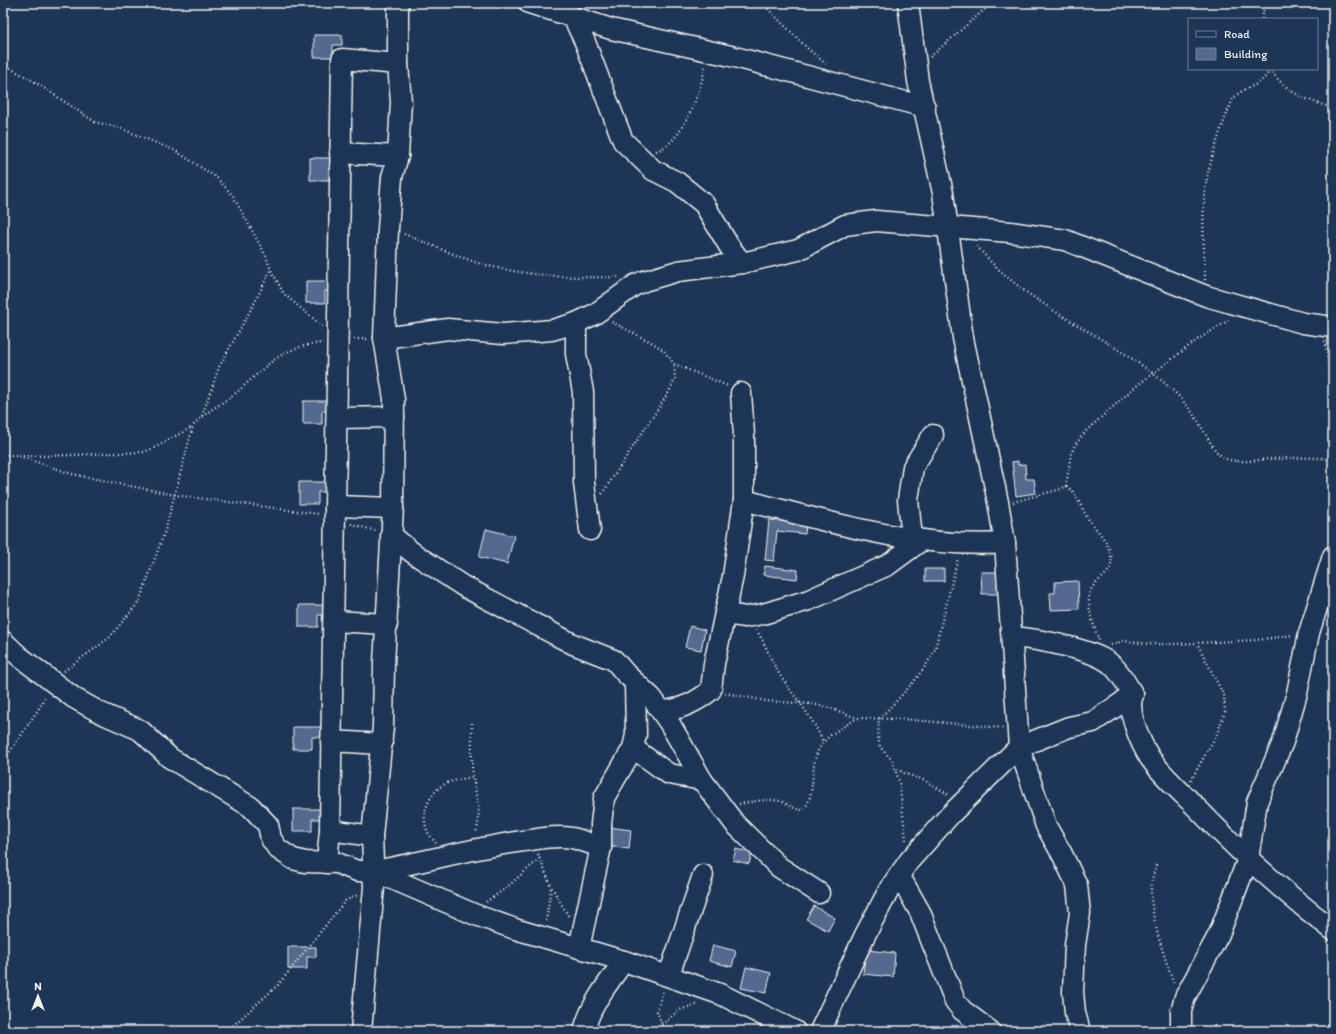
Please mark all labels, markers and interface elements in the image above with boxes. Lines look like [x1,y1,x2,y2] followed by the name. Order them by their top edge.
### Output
[1188,18,1318,70] legend
[1224,27,1250,41] text: Road
[1224,47,1268,61] text: Building
[18,976,58,1016] north arrow
[34,980,42,993] text: N

